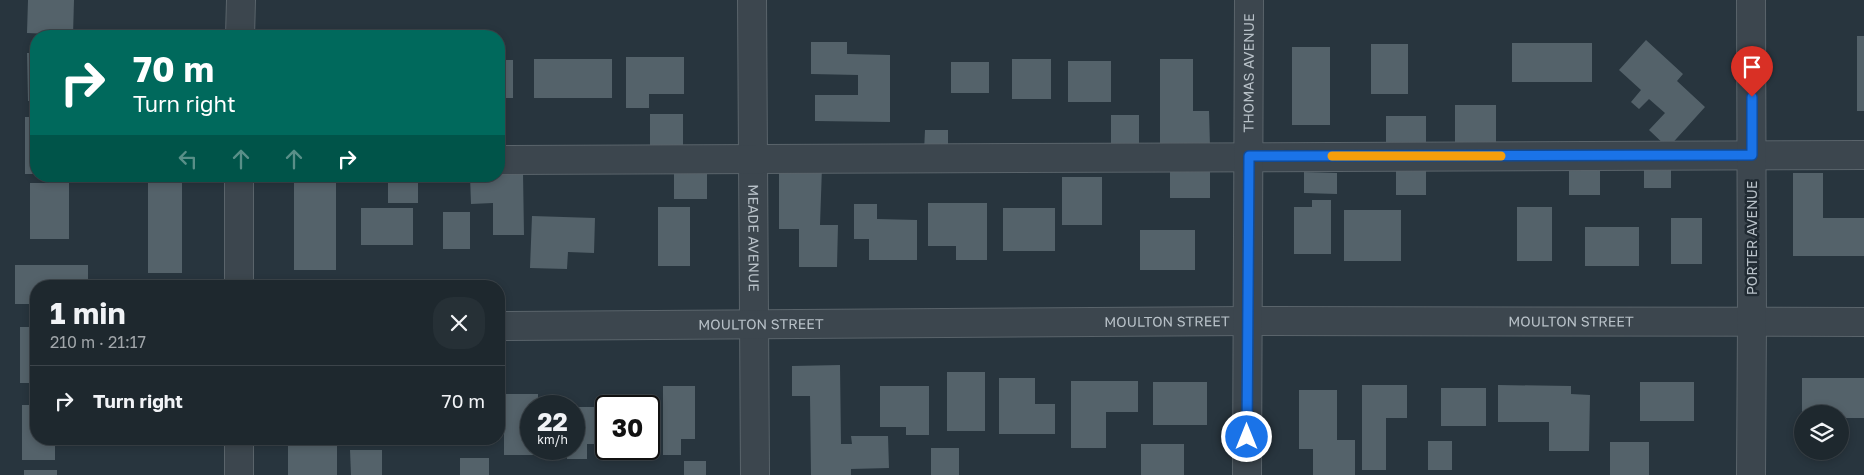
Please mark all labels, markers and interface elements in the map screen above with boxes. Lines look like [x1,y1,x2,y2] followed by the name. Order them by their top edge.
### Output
[1239,13,1257,133] street label: THOMAS AVENUE
[1731,46,1773,97] pin
[133,48,214,90] text: 70 m
[50,50,115,115] icon: right
[1738,53,1766,81] icon: arrive
[133,90,236,117] text: Turn right
[174,145,202,173] icon: left
[227,145,255,173] icon: ahead
[280,145,308,173] icon: ahead
[333,145,361,173] icon: right
[1743,181,1760,295] street label: PORTER AVENUE
[745,184,763,292] street label: MEADE AVENUE
[50,295,126,331] text: 1 min
[433,297,485,349] button: close
[1104,312,1230,330] street label: MOULTON STREET
[1508,312,1634,330] street label: MOULTON STREET
[698,315,824,333] street label: MOULTON STREET
[50,332,146,352] text: 210 m · 21:17
[50,387,78,415] icon: right
[93,389,183,412] text: Turn right
[442,389,485,412] text: 70 m
[595,395,660,460] speed limit sign: 30
[1794,405,1849,460] map controls
[1794,405,1849,460] button: layers
[537,406,568,437] text: 22
[1220,410,1272,462] position arrow
[537,432,568,447] text: km/h

